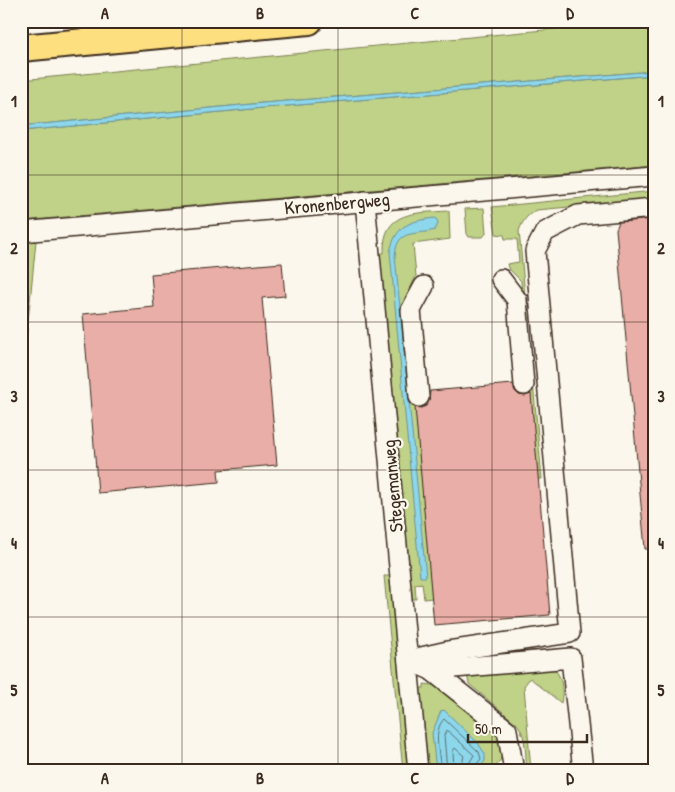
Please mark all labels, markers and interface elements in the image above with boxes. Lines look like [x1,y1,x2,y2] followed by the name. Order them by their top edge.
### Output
[101,2,109,24] text: A
[256,2,264,24] text: B
[411,2,420,24] text: C
[566,2,574,24] text: D
[11,90,17,112] text: 1
[658,90,664,112] text: 1
[283,185,391,221] street label: Kronenbergweg
[10,237,18,259] text: 2
[657,237,665,259] text: 2
[10,385,18,407] text: 3
[657,385,665,407] text: 3
[375,439,409,533] street label: Stegemanweg
[11,532,17,554] text: 4
[658,532,664,554] text: 4
[11,679,18,701] text: 5
[658,679,665,701] text: 5
[468,712,586,744] scale bar
[475,718,502,739] text: 50 m
[101,767,109,789] text: A
[256,767,264,789] text: B
[411,767,420,789] text: C
[566,767,574,789] text: D

